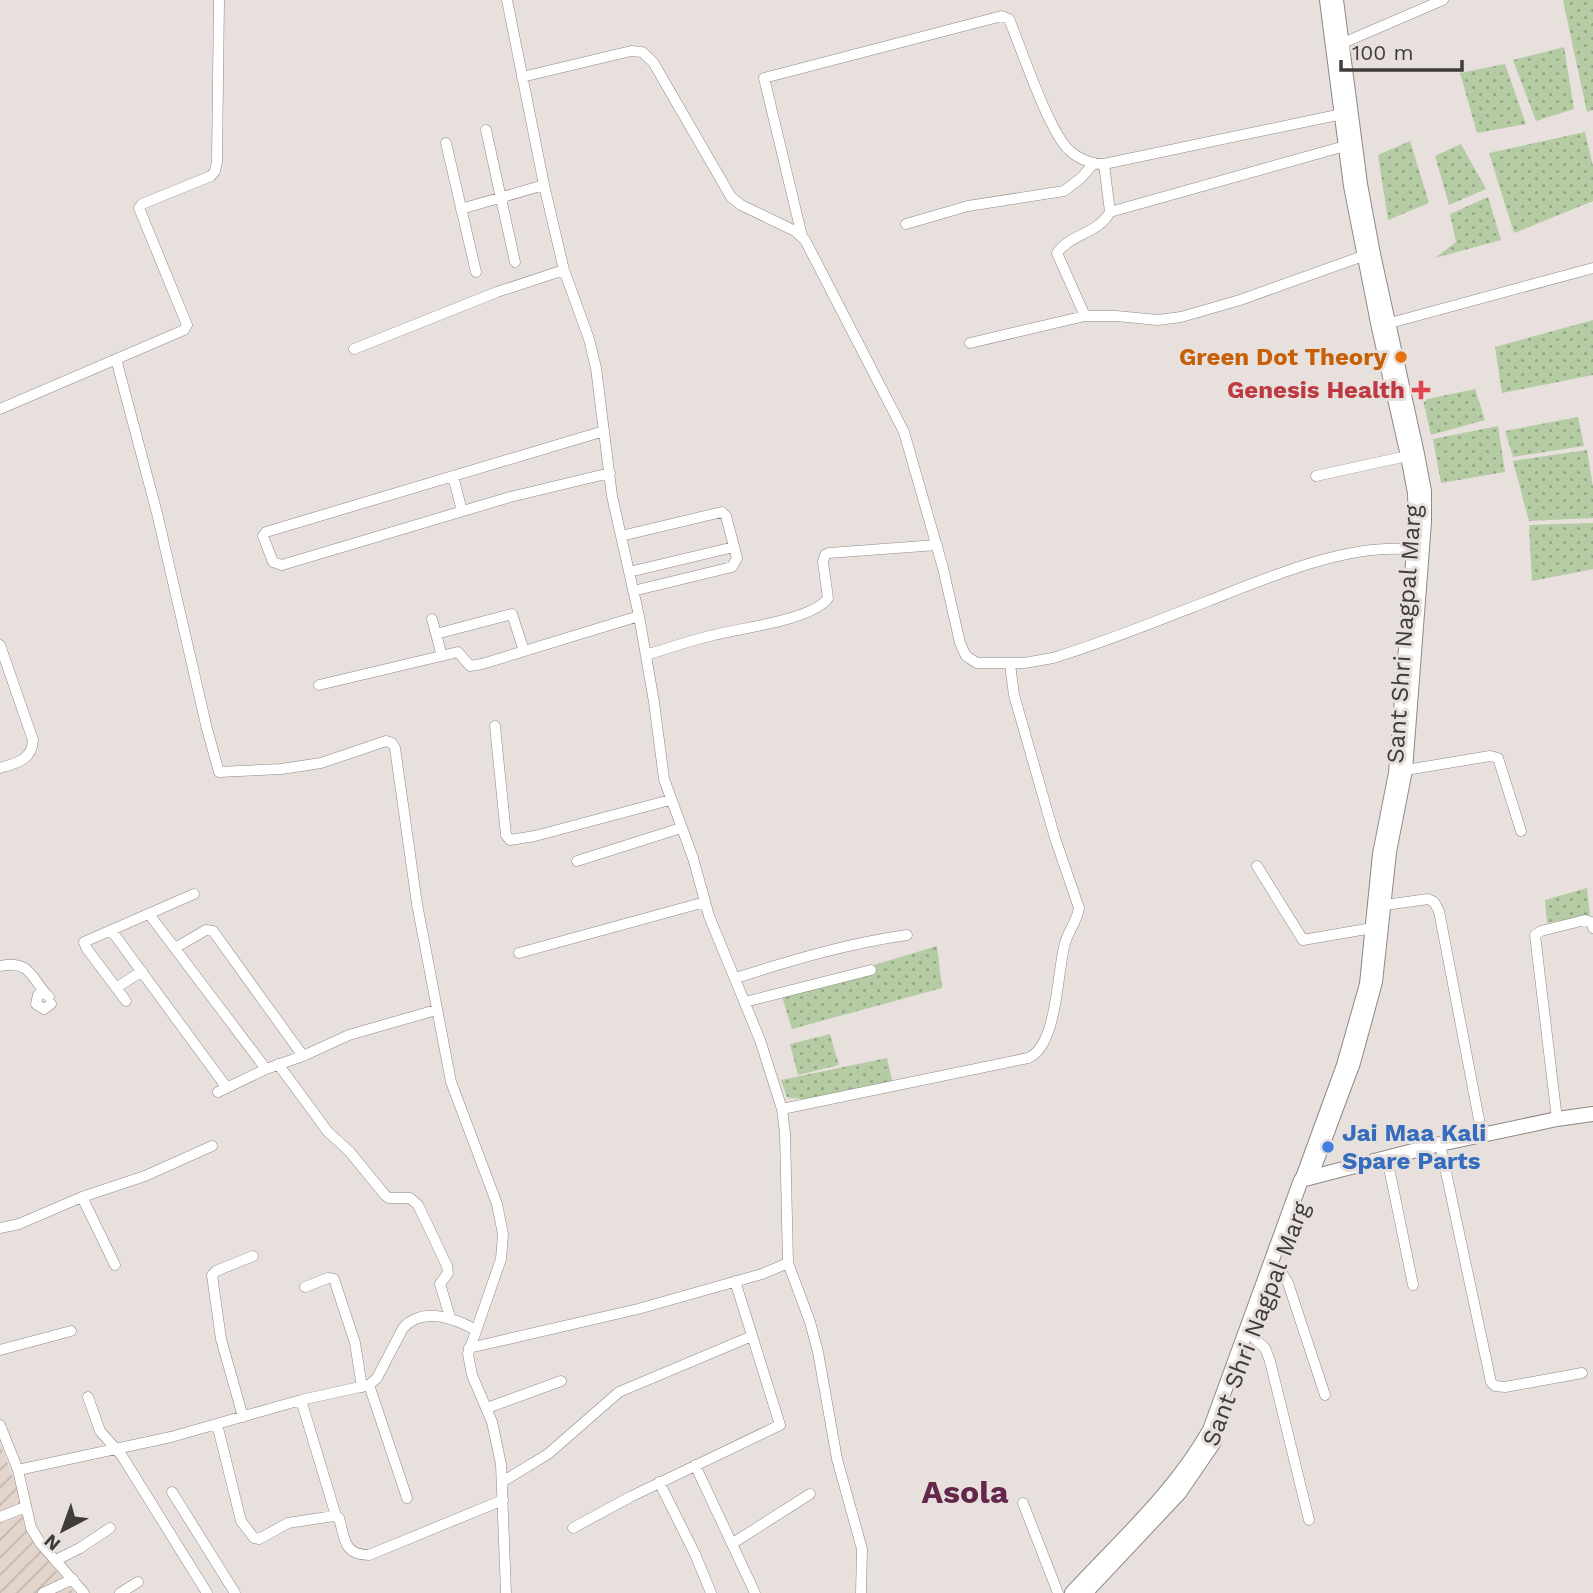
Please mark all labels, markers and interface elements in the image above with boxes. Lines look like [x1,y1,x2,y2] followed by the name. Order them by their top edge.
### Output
[1341,28,1462,72] scale bar
[1352,40,1414,65] text: 100 m
[1179,343,1387,371] place label: Green Dot Theory
[1393,349,1409,365] marker: Green Dot Theory
[1227,376,1405,404] place label: Genesis Health
[1411,380,1431,400] marker: Genesis Health
[1381,503,1427,764] street label: Sant Shri Nagpal Marg
[1342,1119,1486,1175] place label: Jai Maa Kali Spare Parts
[1320,1139,1336,1155] marker: Jai Maa Kali Spare Parts
[1196,1198,1316,1450] street label: Sant Shri Nagpal Marg
[922,1473,1009,1511] district label: Asola
[28,1495,98,1565] north arrow
[39,1529,65,1556] text: N

